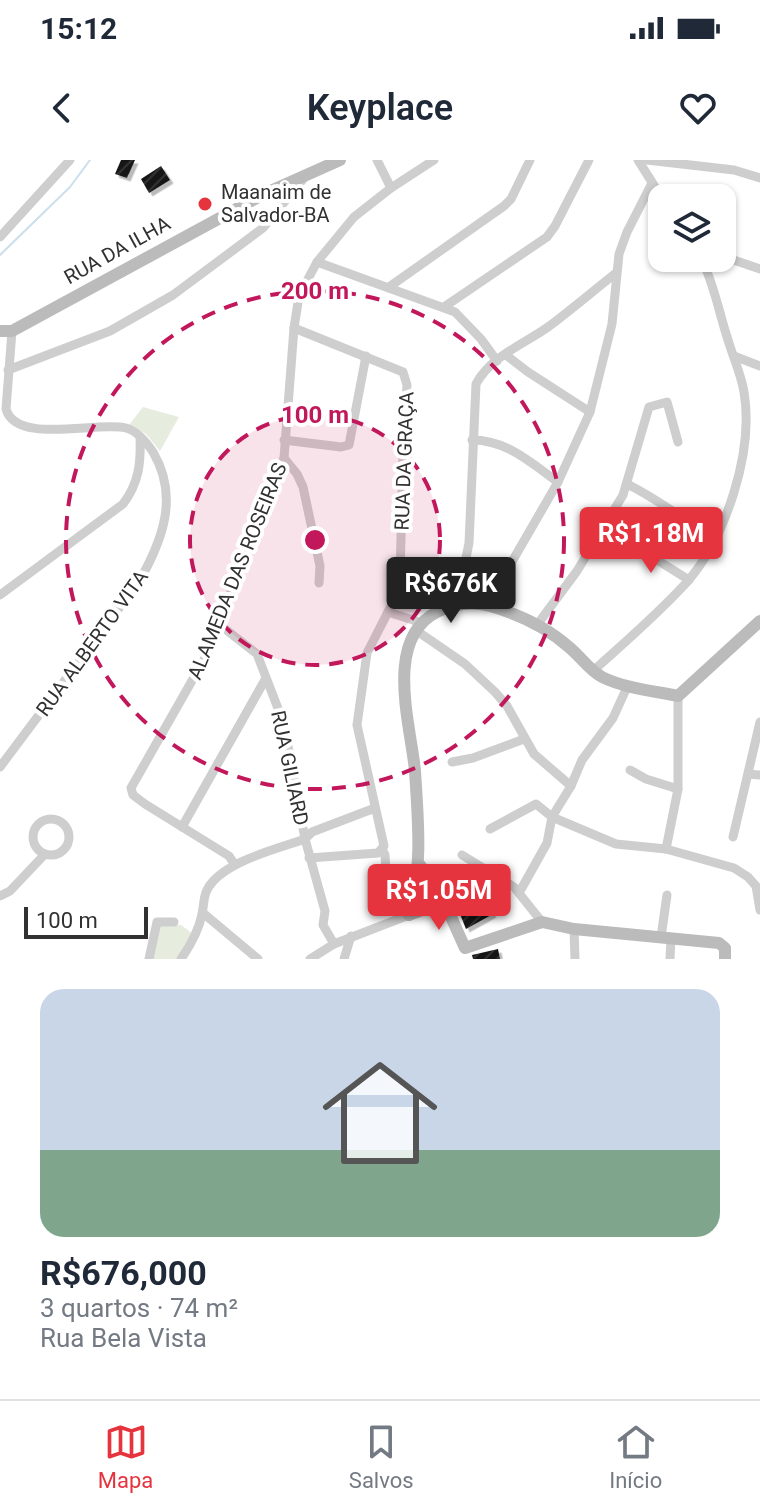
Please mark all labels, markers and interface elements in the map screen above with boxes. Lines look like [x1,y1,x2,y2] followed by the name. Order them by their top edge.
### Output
[40,11,117,46] text: 15:12
[40,86,84,130] icon: back
[676,86,720,130] icon: heart
[307,87,453,129] text: Keyplace
[221,180,331,227] place label: Maanaim de Salvador-BA
[648,184,736,272] map controls
[648,184,736,272] button: layers
[196,195,214,213] marker: Maanaim de Salvador-BA
[60,211,174,289] street label: RUA DA ILHA
[281,277,349,305] text: 200 m
[390,391,418,531] street label: RUA DA GRAÇA
[281,401,349,429] text: 100 m
[182,459,292,683] street label: ALAMEDA DAS ROSEIRAS
[577,507,725,575] pin: R$1.18M
[598,518,704,548] text: R$1.18M
[301,526,329,554] centre of rings
[386,557,516,625] pin: R$676K
[31,565,153,721] street label: RUA ALBERTO VITA
[405,568,497,598] text: R$676K
[266,708,314,828] street label: RUA GILIARD
[365,864,513,932] pin: R$1.05M
[386,875,492,905] text: R$1.05M
[24,903,148,939] scale bar
[36,908,98,933] text: 100 m
[308,1041,452,1185] icon: home
[40,1253,207,1293] text: R$676,000
[40,1293,238,1323] text: 3 quartos · 74 m²
[40,1323,207,1353] text: Rua Bela Vista
[98,1420,153,1493] tab: Mapa
[349,1420,414,1493] tab: Salvos
[609,1420,662,1493] tab: Início

